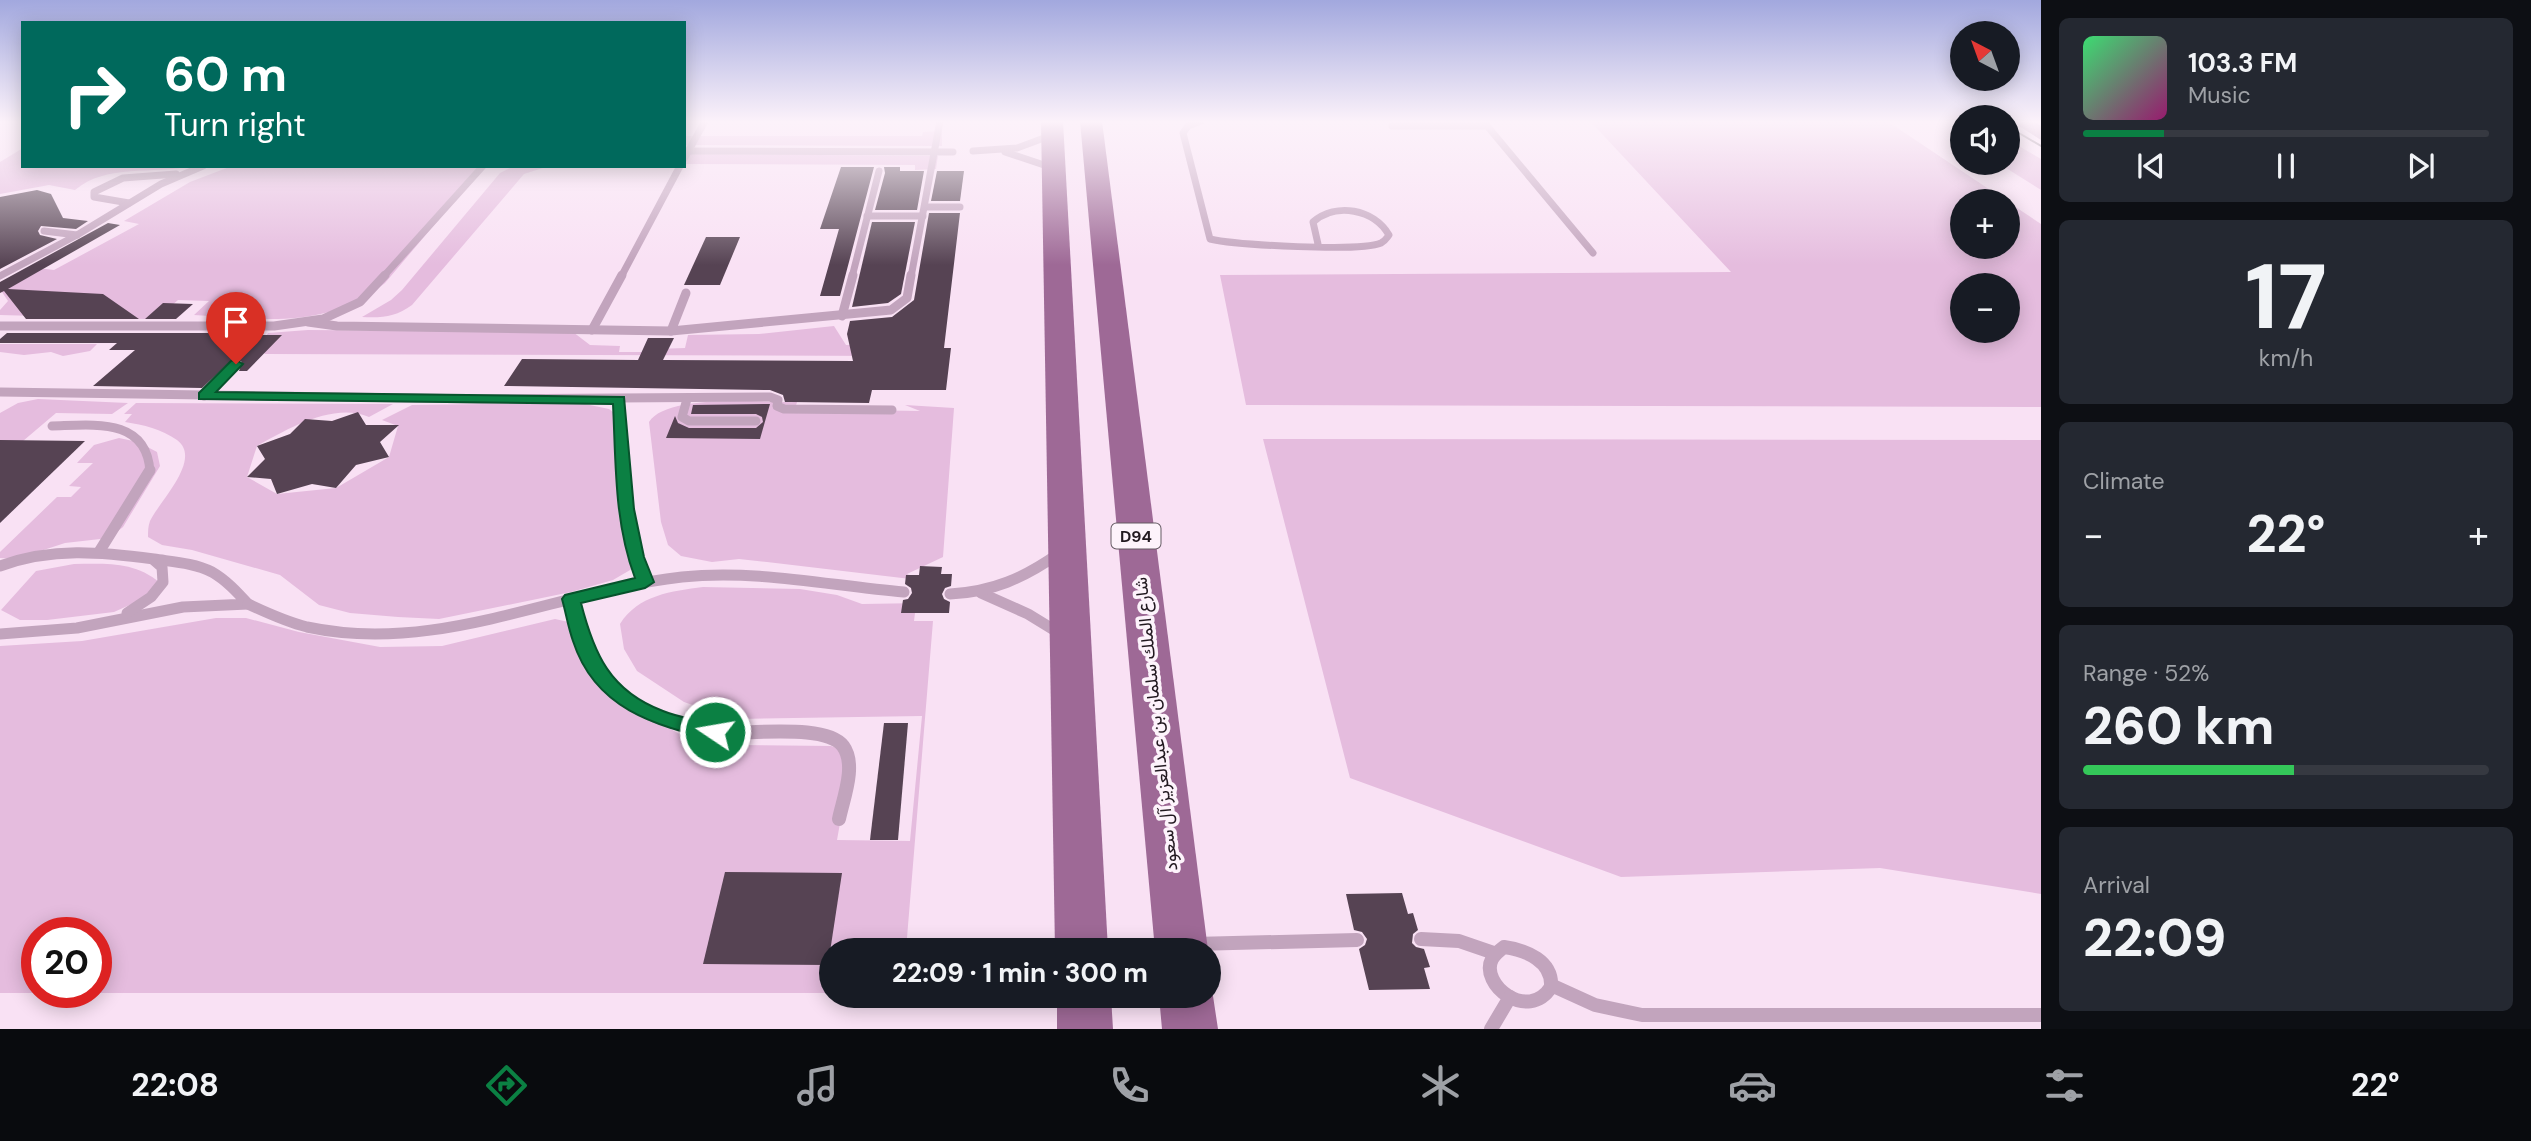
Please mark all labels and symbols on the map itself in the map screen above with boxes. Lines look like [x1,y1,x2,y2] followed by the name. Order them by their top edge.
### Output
[1950,21,2020,91] north arrow
[206,292,266,364] pin
[1112,524,1160,548] road number: D94
[1129,576,1183,872] street label: شارع الملك سلمان بن عبدالعزيز آل سعود
[678,695,752,769] position arrow
[21,917,112,1008] speed limit sign: 20

